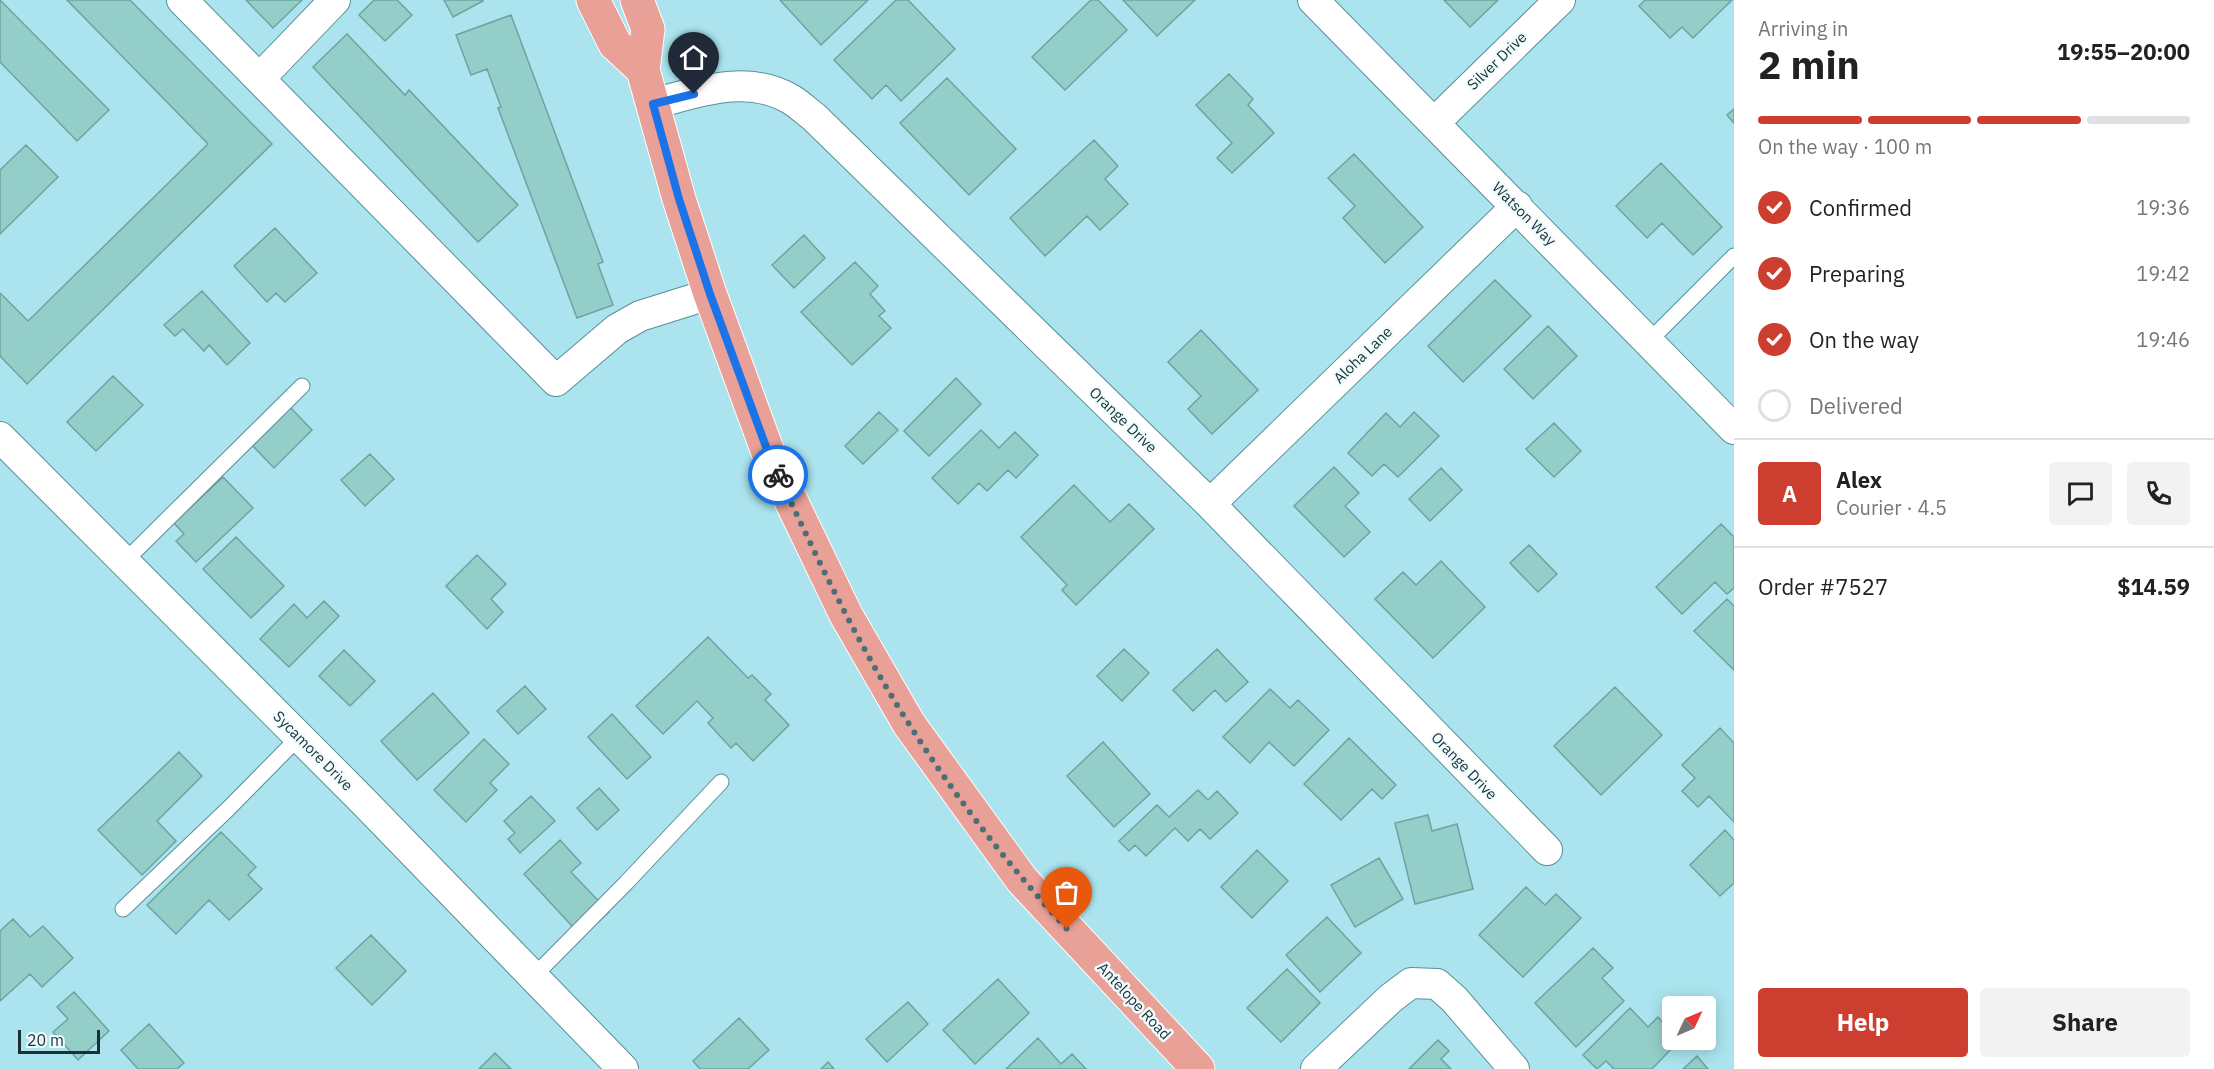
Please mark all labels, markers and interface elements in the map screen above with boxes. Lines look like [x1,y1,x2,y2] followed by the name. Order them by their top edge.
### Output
[1758,15,1848,42] text: Arriving in
[1463,27,1531,94] street label: Silver Drive
[668,32,719,94] pin
[2057,37,2190,66] text: 19:55–20:00
[1758,39,1860,90] text: 2 min
[677,41,710,74] icon: home
[1758,133,1932,160] text: On the way · 100 m
[1488,178,1561,250] street label: Watson Way
[1758,191,1791,224] icon: check
[1809,193,1912,222] text: Confirmed
[2136,194,2190,221] text: 19:36
[1758,257,1791,290] icon: check
[1809,259,1904,288] text: Preparing
[2136,260,2190,287] text: 19:42
[1329,322,1396,387] street label: Aloha Lane
[1758,323,1791,356] icon: check
[1809,325,1919,354] text: On the way
[2136,326,2190,353] text: 19:46
[1085,383,1161,457] street label: Orange Drive
[1809,391,1903,420] text: Delivered
[748,445,808,505] courier
[762,459,795,492] icon: bike
[2049,462,2112,525] button: chat
[2127,462,2190,525] button: phone
[1836,465,1882,494] text: Alex
[1782,479,1797,508] text: A
[1836,494,1947,521] text: Courier · 4.5
[1758,572,1888,601] text: Order #7527
[2117,572,2190,601] text: $14.59
[269,707,357,795] street label: Sycamore Drive
[1427,728,1501,804] street label: Orange Drive
[1041,867,1092,929] pin
[1050,876,1083,909] icon: bag
[1094,958,1175,1043] street label: Antelope Road
[1758,988,1968,1057] button: Help
[1980,988,2190,1057] button: Share
[1662,996,1716,1050] north arrow
[1662,996,1716,1050] map controls
[18,1027,100,1054] scale bar
[27,1030,64,1050] text: 20 m

